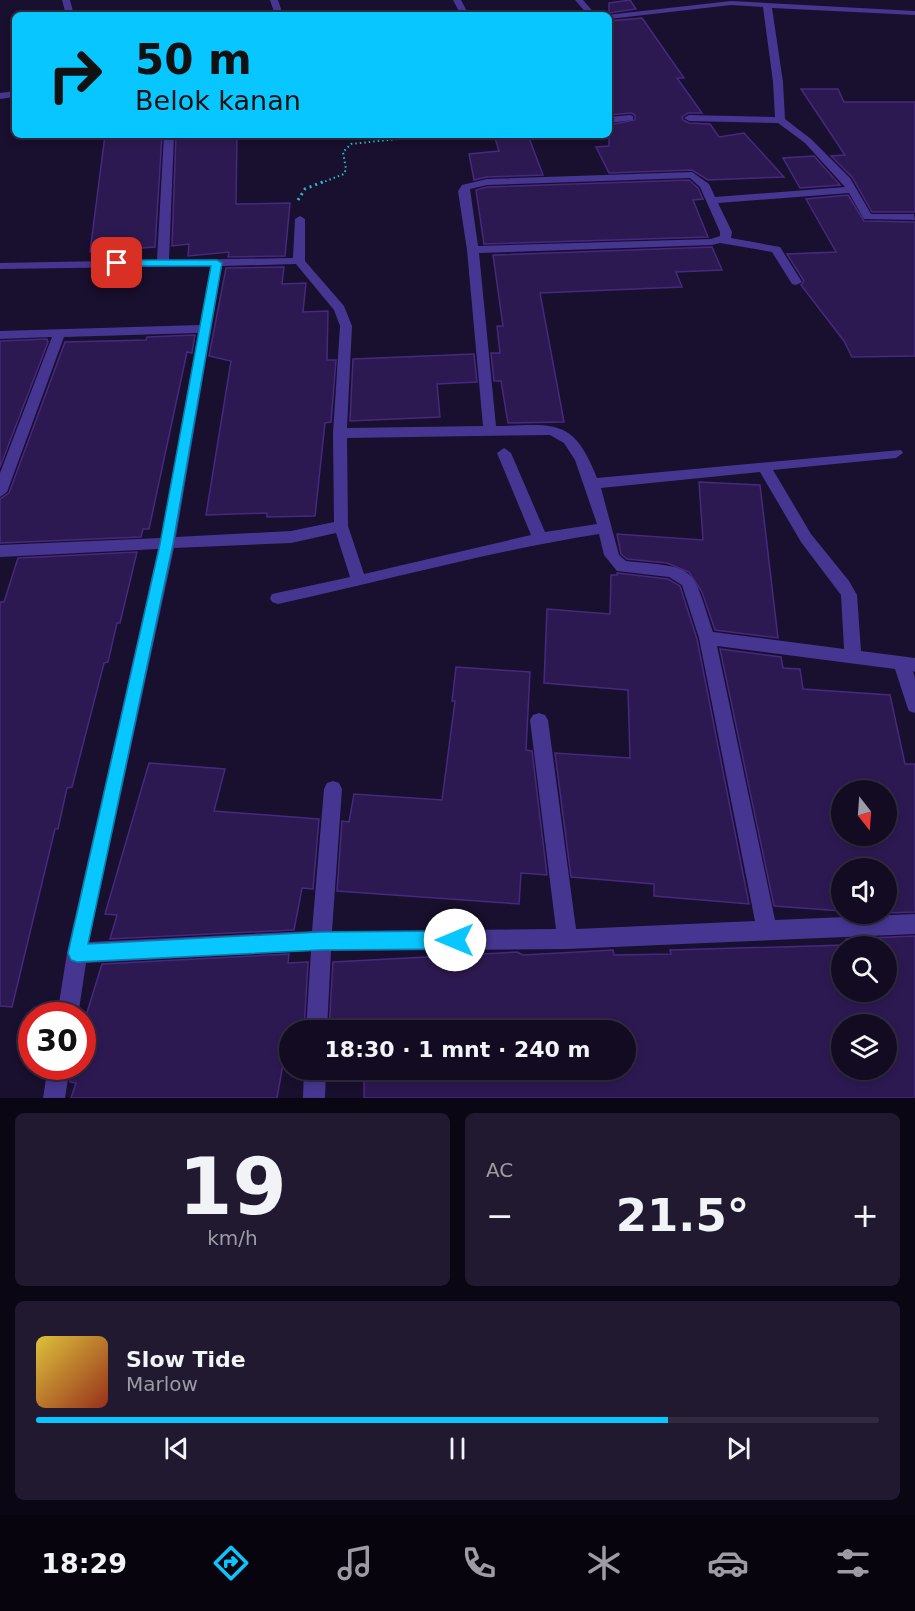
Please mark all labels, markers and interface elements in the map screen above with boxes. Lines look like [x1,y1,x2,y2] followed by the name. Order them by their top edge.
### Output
[135,35,252,84] text: 50 m
[36,36,114,114] icon: right
[135,85,301,116] text: Belok kanan
[91,237,142,288] pin
[100,246,133,279] icon: arrive
[831,780,897,846] north arrow
[831,780,897,1080] map controls
[831,858,897,924] button: sound
[423,908,487,972] position arrow
[831,936,897,1002] button: search
[18,1002,96,1080] speed limit sign: 30
[831,1014,897,1080] button: layers
[325,1037,590,1062] text: 18:30 · 1 mnt · 240 m
[178,1142,287,1232] text: 19
[486,1158,513,1182] text: AC
[616,1189,749,1242] text: 21.5°
[486,1196,514,1235] text: −
[851,1196,879,1235] text: +
[207,1226,258,1250] text: km/h
[126,1347,246,1372] text: Slow Tide
[126,1372,198,1396] text: Marlow
[160,1432,193,1465] icon: previous
[441,1432,474,1465] icon: pause
[722,1432,755,1465] icon: next
[210,1542,252,1584] icon: directions
[334,1542,376,1584] icon: music
[458,1542,500,1584] icon: phone
[583,1542,625,1584] icon: climate
[707,1542,749,1584] icon: car
[832,1542,874,1584] icon: filters
[41,1548,127,1579] text: 18:29

